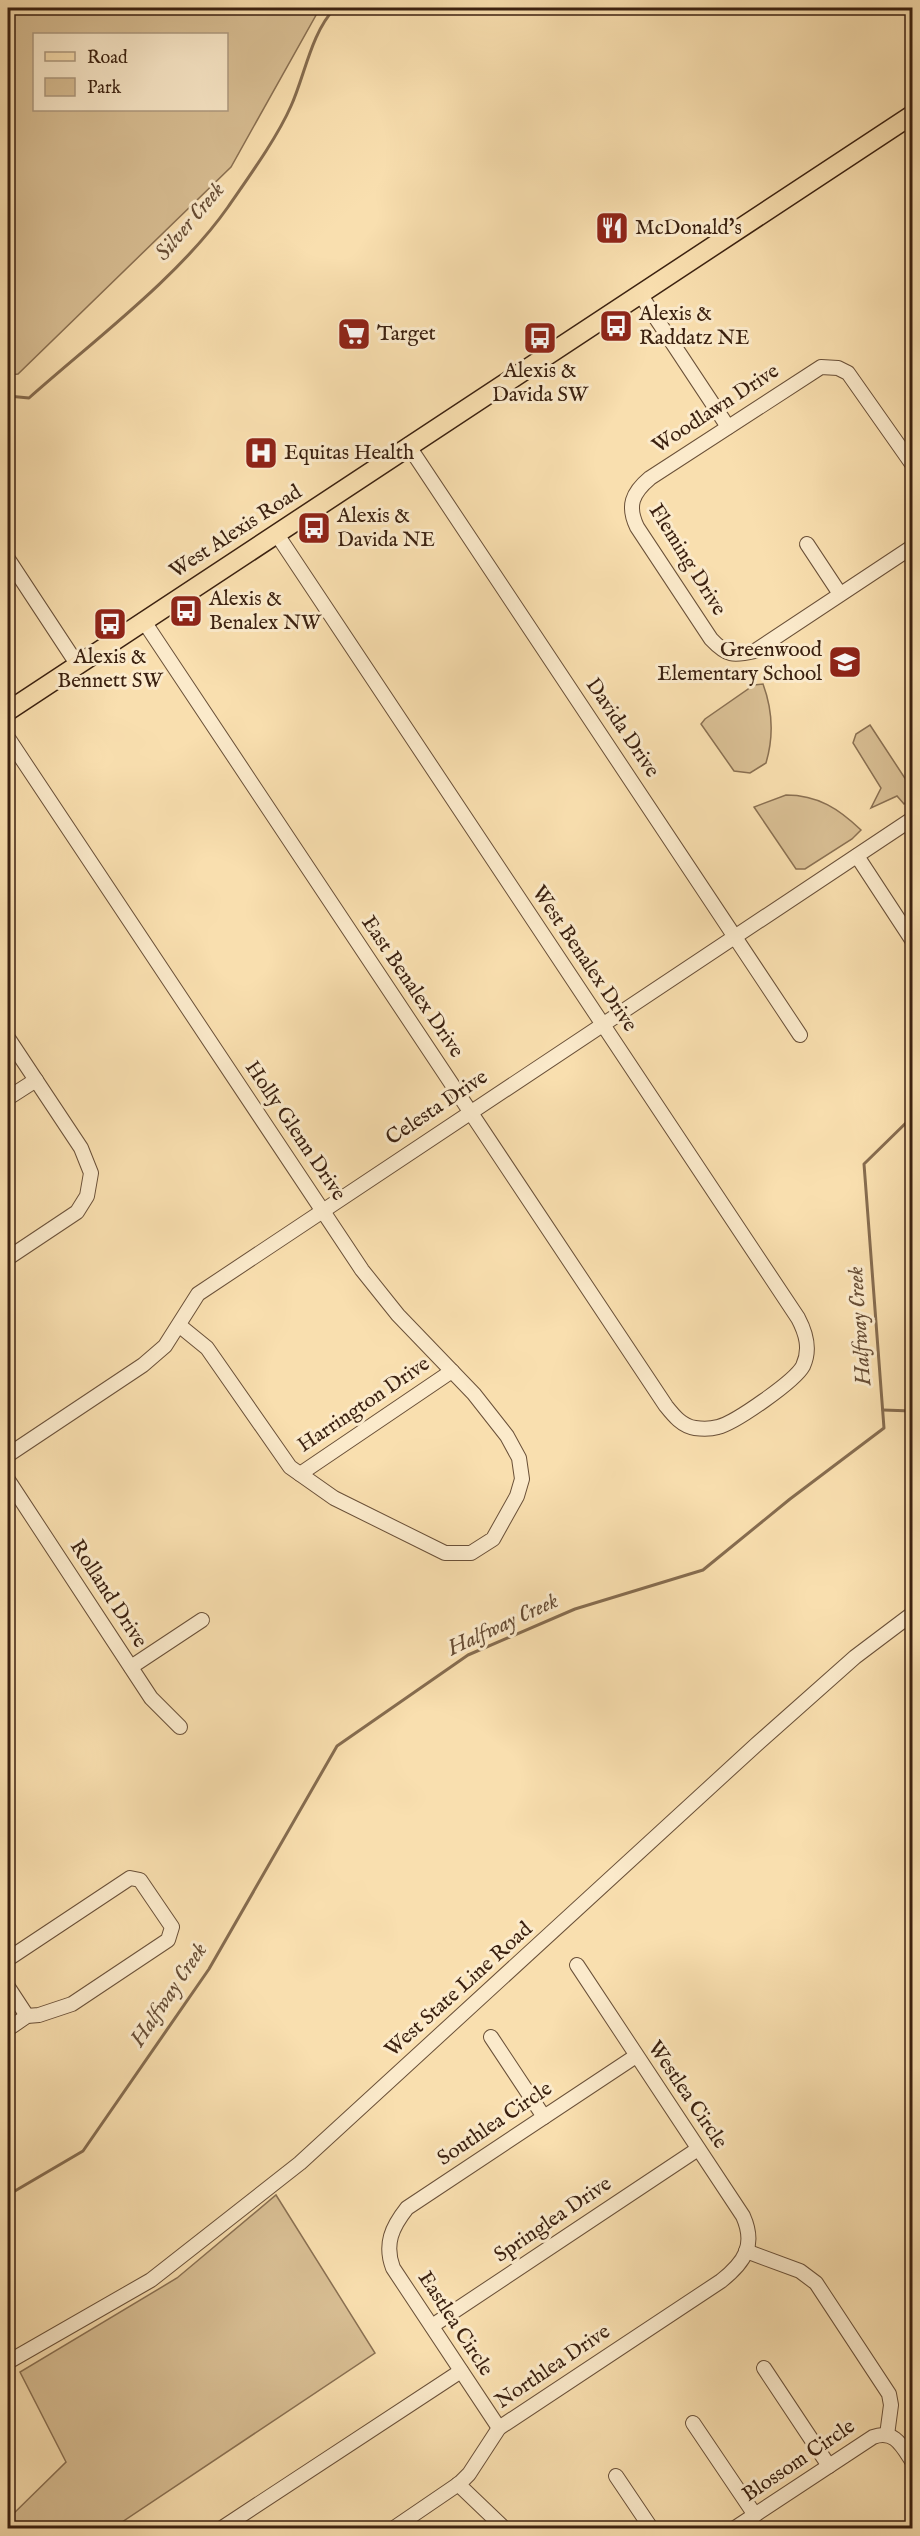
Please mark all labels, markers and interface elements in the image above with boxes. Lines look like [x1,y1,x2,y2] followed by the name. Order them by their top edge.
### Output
[33,33,228,111] legend
[87,47,128,70] text: Road
[87,77,122,100] text: Park
[149,177,231,267] water label: Silver Creek
[594,210,630,246] restaurant icon: McDonald's
[635,215,742,242] place label: McDonald's
[638,301,750,352] place label: Alexis & Raddatz NE
[598,308,634,344] bus stop icon: Alexis & Raddatz NE
[336,316,372,352] supermarket icon: Target
[522,320,558,356] bus stop icon: Alexis & Davida SW
[377,321,436,348] place label: Target
[492,358,589,409] place label: Alexis & Davida SW
[648,358,785,460] street label: Woodlawn Drive
[243,435,279,471] hospital icon: Equitas Health
[284,440,414,467] place label: Equitas Health
[165,479,308,585] street label: West Alexis Road
[642,499,732,621] street label: Fleming Drive
[336,503,435,554] place label: Alexis & Davida NE
[296,510,332,546] bus stop icon: Alexis & Davida NE
[208,586,322,637] place label: Alexis & Benalex NW
[168,593,204,629] bus stop icon: Alexis & Benalex NW
[92,606,128,642] bus stop icon: Alexis & Bennett SW
[657,637,823,688] place label: Greenwood Elementary School
[57,644,164,695] place label: Alexis & Bennett SW
[827,644,863,680] school or university icon: Greenwood Elementary School
[579,673,665,783] street label: Davida Drive
[525,881,643,1038] street label: West Benalex Drive
[355,911,470,1063] street label: East Benalex Drive
[238,1056,352,1206] street label: Holly Glenn Drive
[381,1064,493,1152] street label: Celesta Drive
[842,1265,878,1387] water label: Halfway Creek
[293,1351,436,1459] street label: Harrington Drive
[63,1535,153,1653] street label: Rolland Drive
[442,1587,563,1663] water label: Halfway Creek
[379,1916,539,2063] street label: West State Line Road
[124,1938,214,2053] water label: Halfway Creek
[641,2036,733,2155] street label: Westlea Circle
[432,2075,558,2172] street label: Southlea Circle
[489,2171,617,2269] street label: Springlea Drive
[411,2266,499,2382] street label: Eastlea Circle
[490,2318,616,2415] street label: Northlea Drive
[737,2413,861,2509] street label: Blossom Circle

